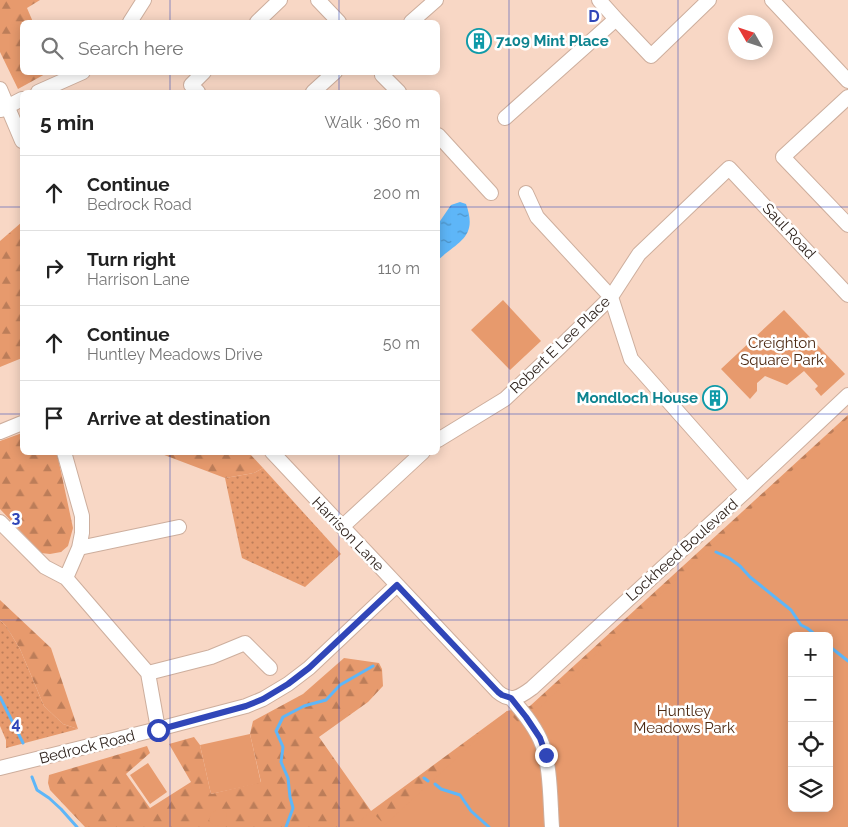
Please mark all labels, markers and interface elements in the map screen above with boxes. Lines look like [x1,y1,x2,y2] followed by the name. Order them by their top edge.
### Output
[588,7,600,26] text: D
[728,15,773,60] north arrow
[20,20,440,75] search box
[466,28,492,54] building icon: 7109 Mint Place
[496,32,609,50] place label: 7109 Mint Place
[38,34,66,62] icon: search
[78,37,184,59] text: Search here
[40,110,94,135] text: 5 min
[325,113,420,132] text: Walk · 360 m
[87,173,170,195] text: Continue
[40,179,68,207] icon: ahead
[373,184,420,203] text: 200 m
[87,195,192,214] text: Bedrock Road
[759,199,819,263] street label: Saul Road
[87,248,176,270] text: Turn right
[40,254,68,282] icon: right
[378,259,420,278] text: 110 m
[87,270,190,289] text: Harrison Lane
[506,292,614,397] street label: Robert E Lee Place
[87,323,170,345] text: Continue
[40,329,68,357] icon: ahead
[383,334,420,353] text: 50 m
[740,334,824,369] park label: Creighton Square Park
[87,345,263,364] text: Huntley Meadows Drive
[702,385,728,411] building icon: Mondloch House
[577,389,698,407] place label: Mondloch House
[40,404,68,432] icon: arrive
[87,407,271,429] text: Arrive at destination
[308,493,388,575] street label: Harrison Lane
[622,495,742,605] street label: Lockheed Boulevard
[12,508,21,527] text: 3
[788,632,833,812] map controls
[788,632,833,677] button: +
[788,677,833,722] button: −
[633,702,735,737] park label: Huntley Meadows Park
[11,714,21,733] text: 4
[147,719,170,742] route start
[788,722,833,767] button: locate
[37,726,137,768] street label: Bedrock Road
[535,744,558,767] route end
[788,767,833,812] button: layers

